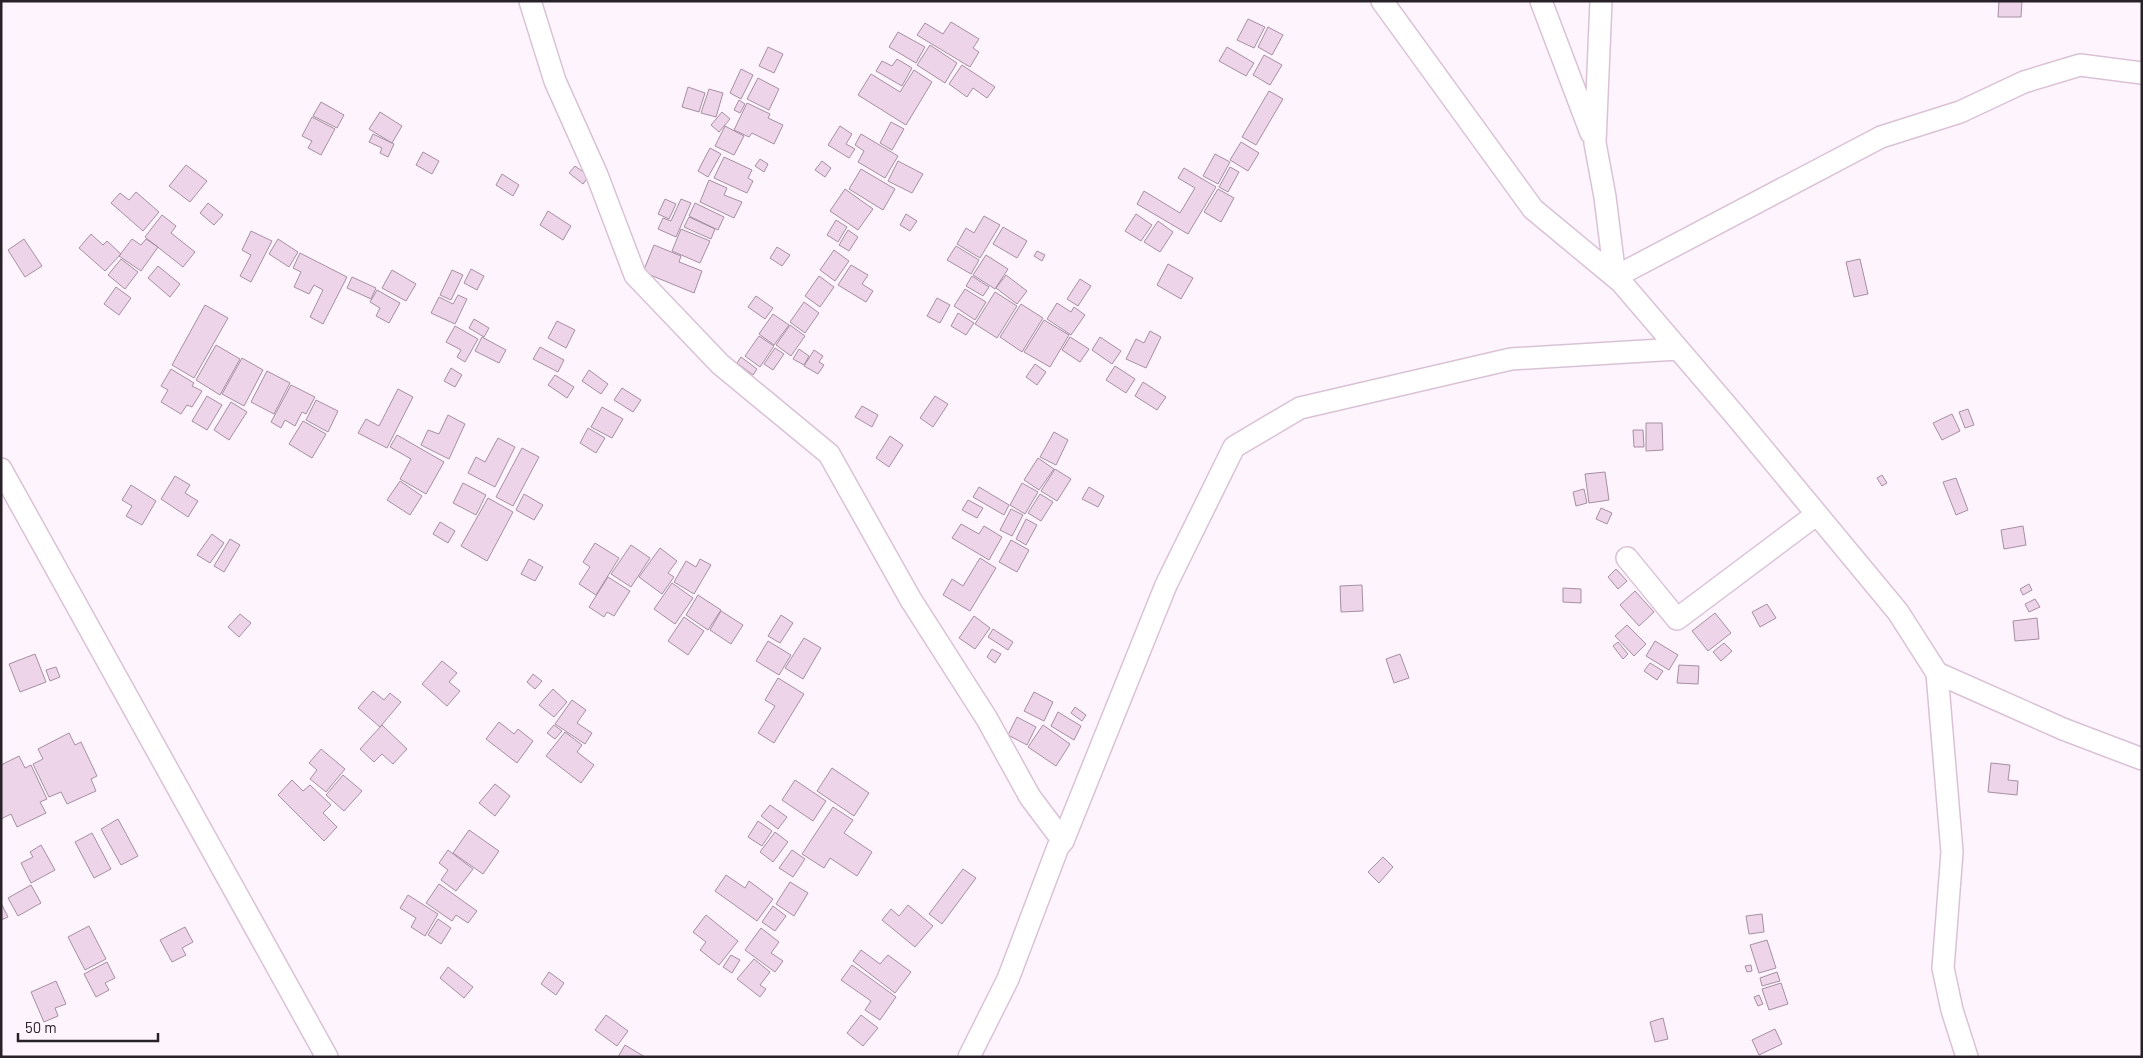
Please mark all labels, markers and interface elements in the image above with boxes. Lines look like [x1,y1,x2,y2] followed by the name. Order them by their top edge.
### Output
[18,1010,158,1042] scale bar
[25,1018,57,1036] text: 50 m

